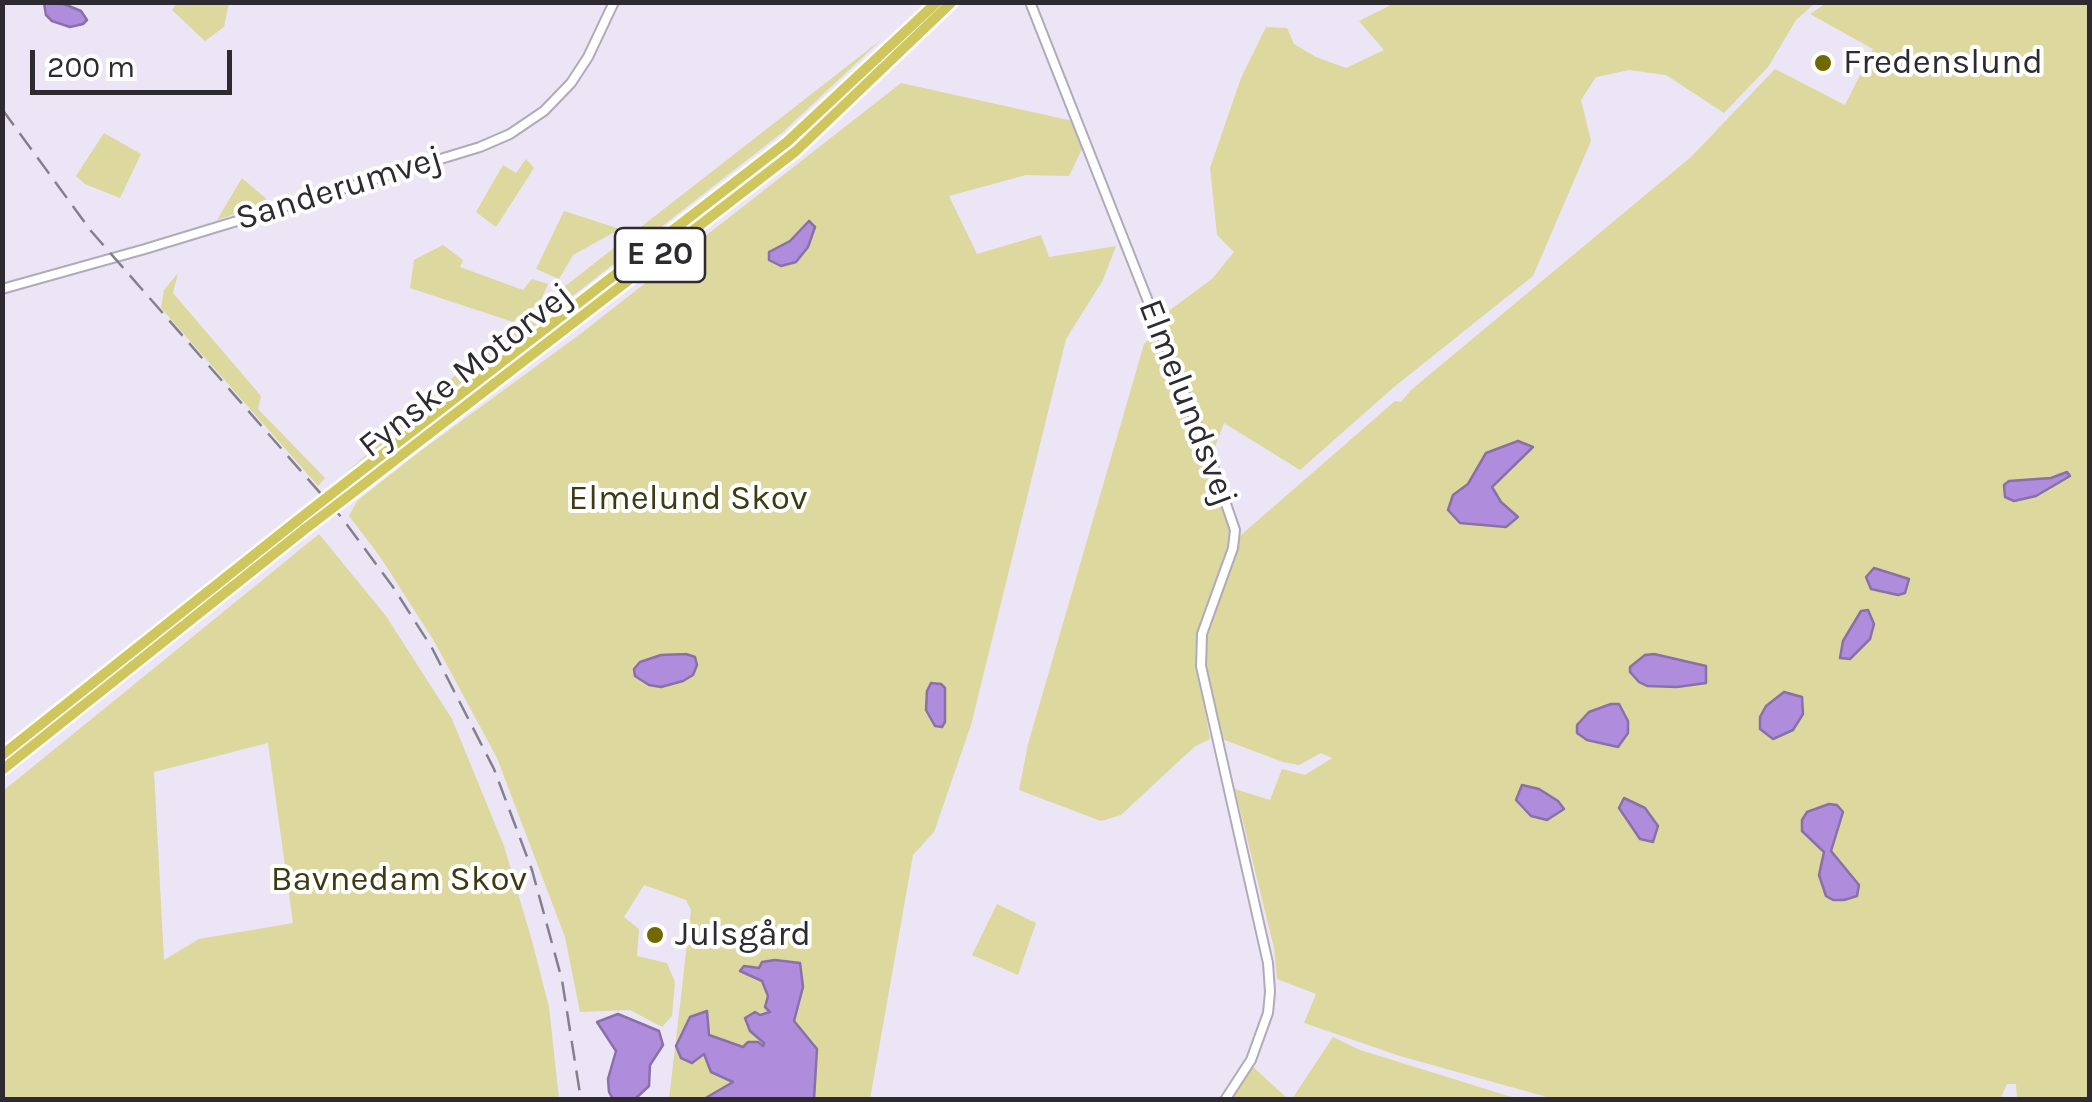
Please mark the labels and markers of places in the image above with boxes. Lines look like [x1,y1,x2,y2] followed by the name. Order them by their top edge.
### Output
[1843,42,2043,84] place label: Fredenslund
[1812,52,1834,74] marker: Fredenslund
[675,914,811,956] place label: Julsgård
[644,924,666,946] marker: Julsgård

